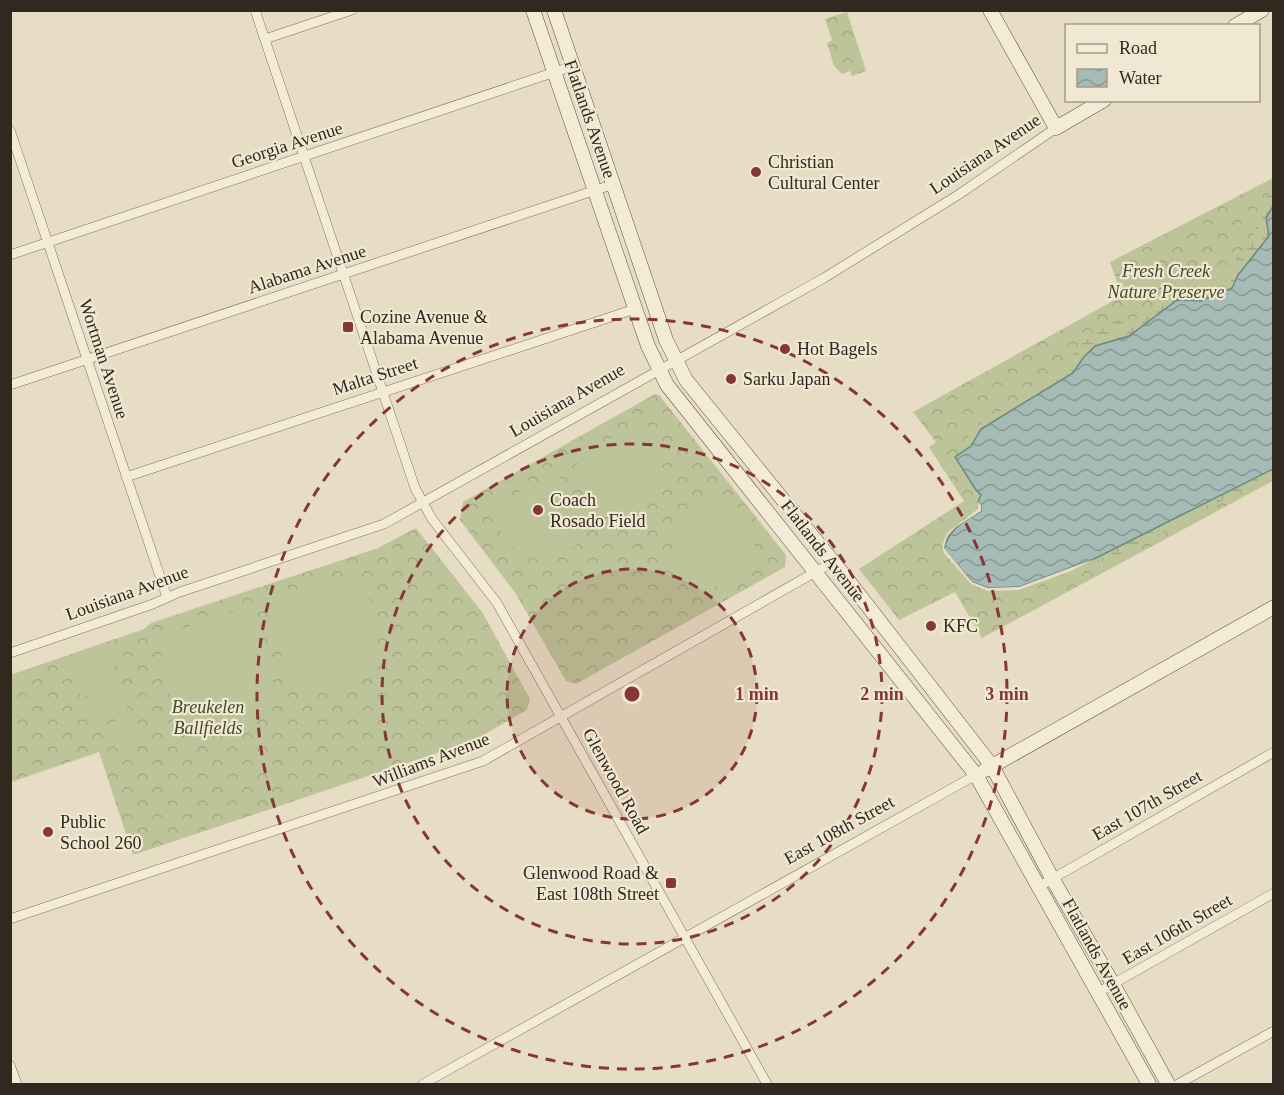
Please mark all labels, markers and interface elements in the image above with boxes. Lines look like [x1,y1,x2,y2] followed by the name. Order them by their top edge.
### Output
[1065,24,1260,102] legend
[1119,38,1157,58] text: Road
[560,57,620,181] street label: Flatlands Avenue
[1119,68,1162,88] text: Water
[926,110,1044,198] street label: Louisiana Avenue
[229,118,345,172] street label: Georgia Avenue
[768,152,879,193] place label: Christian Cultural Center
[749,165,763,179] marker: Christian Cultural Center
[245,240,369,298] street label: Alabama Avenue
[1106,261,1225,302] park label: Fresh Creek Nature Preserve
[75,297,133,421] street label: Wortman Avenue
[360,307,488,348] place label: Cozine Avenue & Alabama Avenue
[341,320,355,334] marker: Cozine Avenue & Alabama Avenue
[797,339,878,359] place label: Hot Bagels
[778,342,792,356] marker: Hot Bagels
[330,353,420,399] street label: Malta Street
[506,359,628,441] street label: Louisiana Avenue
[743,369,830,389] place label: Sarku Japan
[724,372,738,386] marker: Sarku Japan
[550,490,646,531] place label: Coach Rosado Field
[777,496,869,606] street label: Flatlands Avenue
[531,503,545,517] marker: Coach Rosado Field
[63,562,191,624] street label: Louisiana Avenue
[943,616,978,636] place label: KFC
[924,619,938,633] marker: KFC
[622,684,642,704] centre of rings
[735,684,779,704] text: 1 min
[860,684,904,704] text: 2 min
[985,684,1029,704] text: 3 min
[172,697,244,738] park label: Breukelen Ballfields
[579,725,653,837] street label: Glenwood Road
[370,729,492,791] street label: Williams Avenue
[1089,766,1205,844] street label: East 107th Street
[780,791,898,869] street label: East 108th Street
[60,812,142,853] place label: Public School 260
[41,825,55,839] marker: Public School 260
[523,863,659,904] place label: Glenwood Road & East 108th Street
[664,876,678,890] marker: Glenwood Road & East 108th Street
[1119,890,1235,968] street label: East 106th Street
[1058,895,1136,1013] street label: Flatlands Avenue

